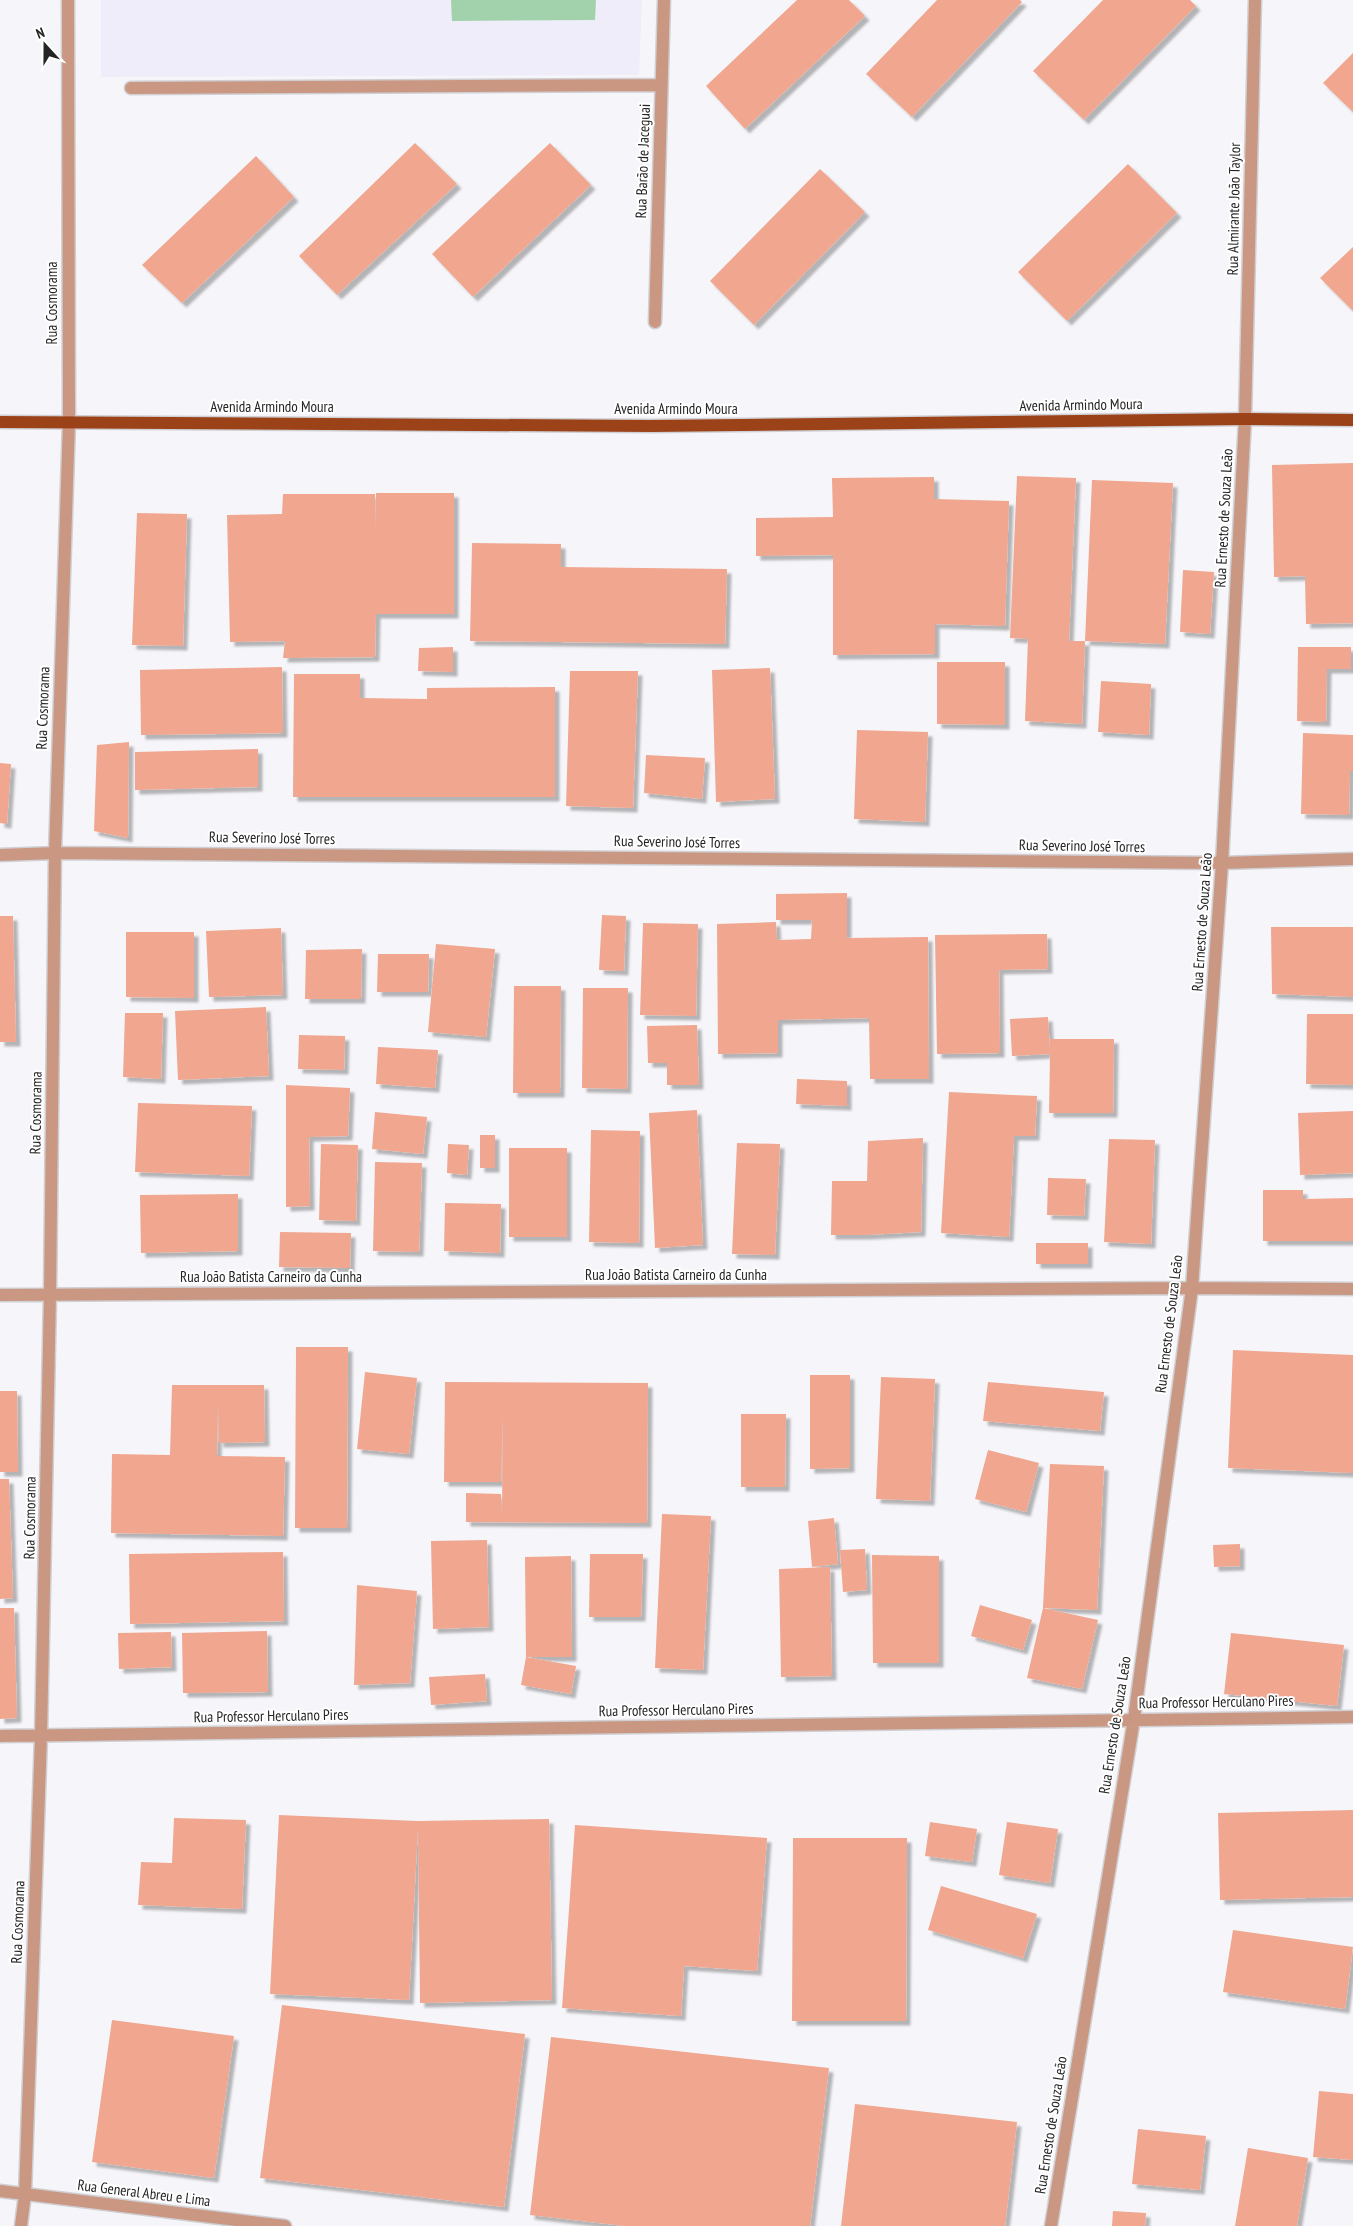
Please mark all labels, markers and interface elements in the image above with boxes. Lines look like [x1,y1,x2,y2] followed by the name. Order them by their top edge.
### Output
[20,20,70,70] north arrow
[34,23,47,43] text: N
[631,103,654,219] street label: Rua Barão de Jaceguai
[1223,142,1244,275] street label: Rua Almirante João Taylor
[42,261,61,345] street label: Rua Cosmorama
[1019,394,1143,415] street label: Avenida Armindo Moura
[210,397,334,416] street label: Avenida Armindo Moura
[614,399,738,418] street label: Avenida Armindo Moura
[1210,448,1237,588] street label: Rua Ernesto de Souza Leão
[32,666,53,750] street label: Rua Cosmorama
[209,827,335,848] street label: Rua Severino José Torres
[614,831,740,852] street label: Rua Severino José Torres
[1019,835,1145,856] street label: Rua Severino José Torres
[1187,852,1216,992] street label: Rua Ernesto de Souza Leão
[25,1071,46,1155] street label: Rua Cosmorama
[1151,1254,1186,1394] street label: Rua Ernesto de Souza Leão
[585,1265,767,1284] street label: Rua João Batista Carneiro da Cunha
[180,1267,362,1286] street label: Rua João Batista Carneiro da Cunha
[19,1476,40,1560] street label: Rua Cosmorama
[1094,1655,1135,1795] street label: Rua Ernesto de Souza Leão
[1138,1691,1294,1712] street label: Rua Professor Herculano Pires
[598,1699,754,1720] street label: Rua Professor Herculano Pires
[193,1705,349,1726] street label: Rua Professor Herculano Pires
[7,1880,28,1964] street label: Rua Cosmorama
[1030,2055,1071,2195] street label: Rua Ernesto de Souza Leão
[76,2175,212,2210] street label: Rua General Abreu e Lima

